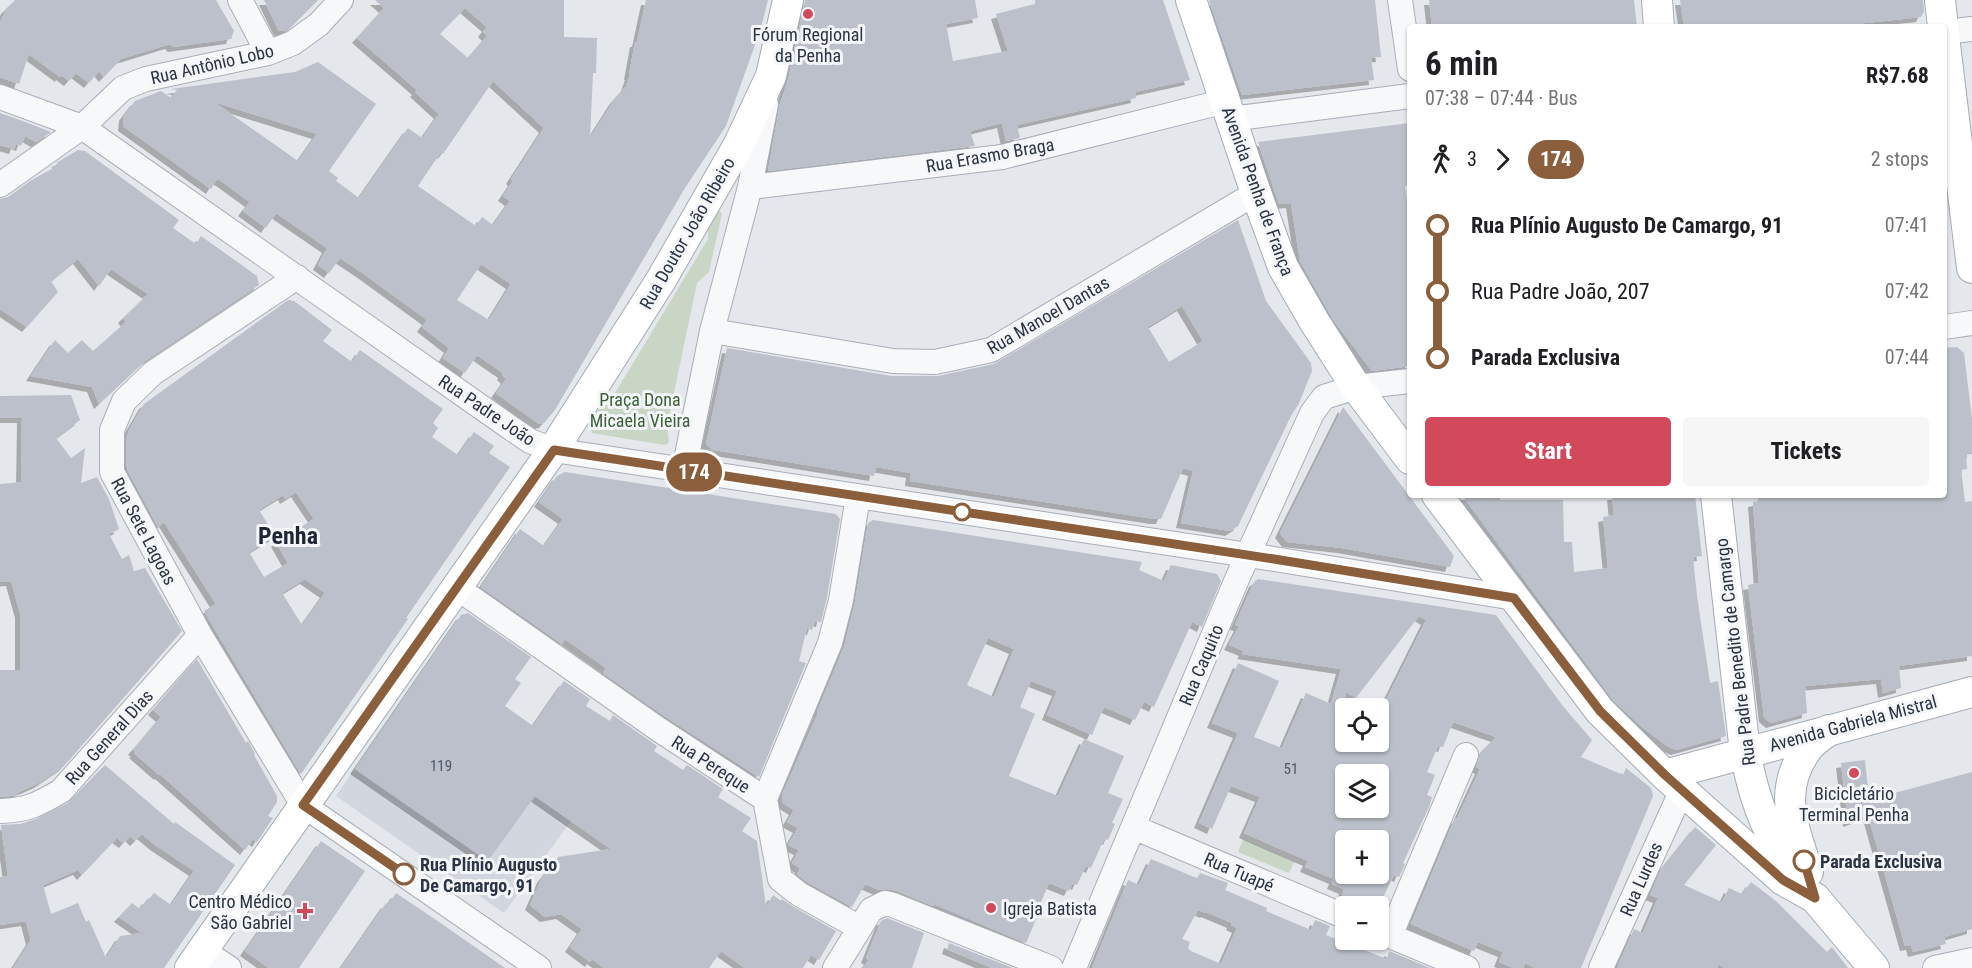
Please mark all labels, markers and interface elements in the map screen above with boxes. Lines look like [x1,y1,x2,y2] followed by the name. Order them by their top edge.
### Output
[801,7,815,21] marker: Fórum Regional da Penha
[753,24,863,66] place label: Fórum Regional da Penha
[148,40,276,88] street label: Rua Antônio Lobo
[1425,44,1498,83] text: 6 min
[1866,63,1929,88] text: R$7.68
[1425,86,1578,110] text: 07:38 – 07:44 · Bus
[1218,104,1298,278] street label: Avenida Penha de França
[924,133,1056,177] street label: Rua Erasmo Braga
[1425,143,1458,176] icon: walk
[1486,143,1519,176] icon: forward
[1467,147,1477,171] text: 3
[1540,147,1572,171] text: 174
[1871,147,1929,171] text: 2 stops
[635,153,739,313] street label: Rua Doutor João Ribeiro
[1471,213,1783,238] text: Rua Plínio Augusto De Camargo, 91
[1885,213,1929,237] text: 07:41
[983,272,1113,358] street label: Rua Manoel Dantas
[1471,279,1650,304] text: Rua Padre João, 207
[1885,279,1929,303] text: 07:42
[1471,345,1620,370] text: Parada Exclusiva
[1885,345,1929,369] text: 07:44
[435,370,539,450] street label: Rua Padre João
[590,389,690,431] park label: Praça Dona Micaela Vieira
[1425,417,1671,486] button: Start
[1683,417,1929,486] button: Tickets
[660,452,728,492] line badge: 174
[678,460,710,484] text: 174
[107,474,181,588] street label: Rua Sete Lagoas
[953,503,971,521] unlabelled marker
[258,522,318,550] district label: Penha
[1711,537,1759,767] street label: Rua Padre Benedito de Camargo
[1175,621,1227,709] street label: Rua Caquito
[61,685,157,789] street label: Rua General Dias
[1767,691,1939,755] street label: Avenida Gabriela Mistral
[1335,698,1389,950] map controls
[1335,698,1389,752] button: locate
[668,731,754,797] street label: Rua Pereque
[430,757,452,775] house number: 119
[1284,760,1298,778] house number: 51
[1335,764,1389,818] button: layers
[1847,766,1861,780] marker: Bicicletário Terminal Penha
[1799,783,1909,825] place label: Bicicletário Terminal Penha
[1335,830,1389,884] button: +
[1615,839,1667,919] street label: Rua Lurdes
[1201,848,1277,896] street label: Rua Tuapé
[1793,850,1815,872] marker: Parada Exclusiva
[1820,851,1942,872] place label: Parada Exclusiva
[420,854,557,896] place label: Rua Plínio Augusto De Camargo, 91
[393,863,415,885] marker: Rua Plínio Augusto De Camargo, 91
[188,891,292,933] place label: Centro Médico São Gabriel
[1335,896,1389,950] button: −
[1003,898,1097,919] place label: Igreja Batista
[984,901,998,915] marker: Igreja Batista
[296,902,314,920] marker: Centro Médico São Gabriel

